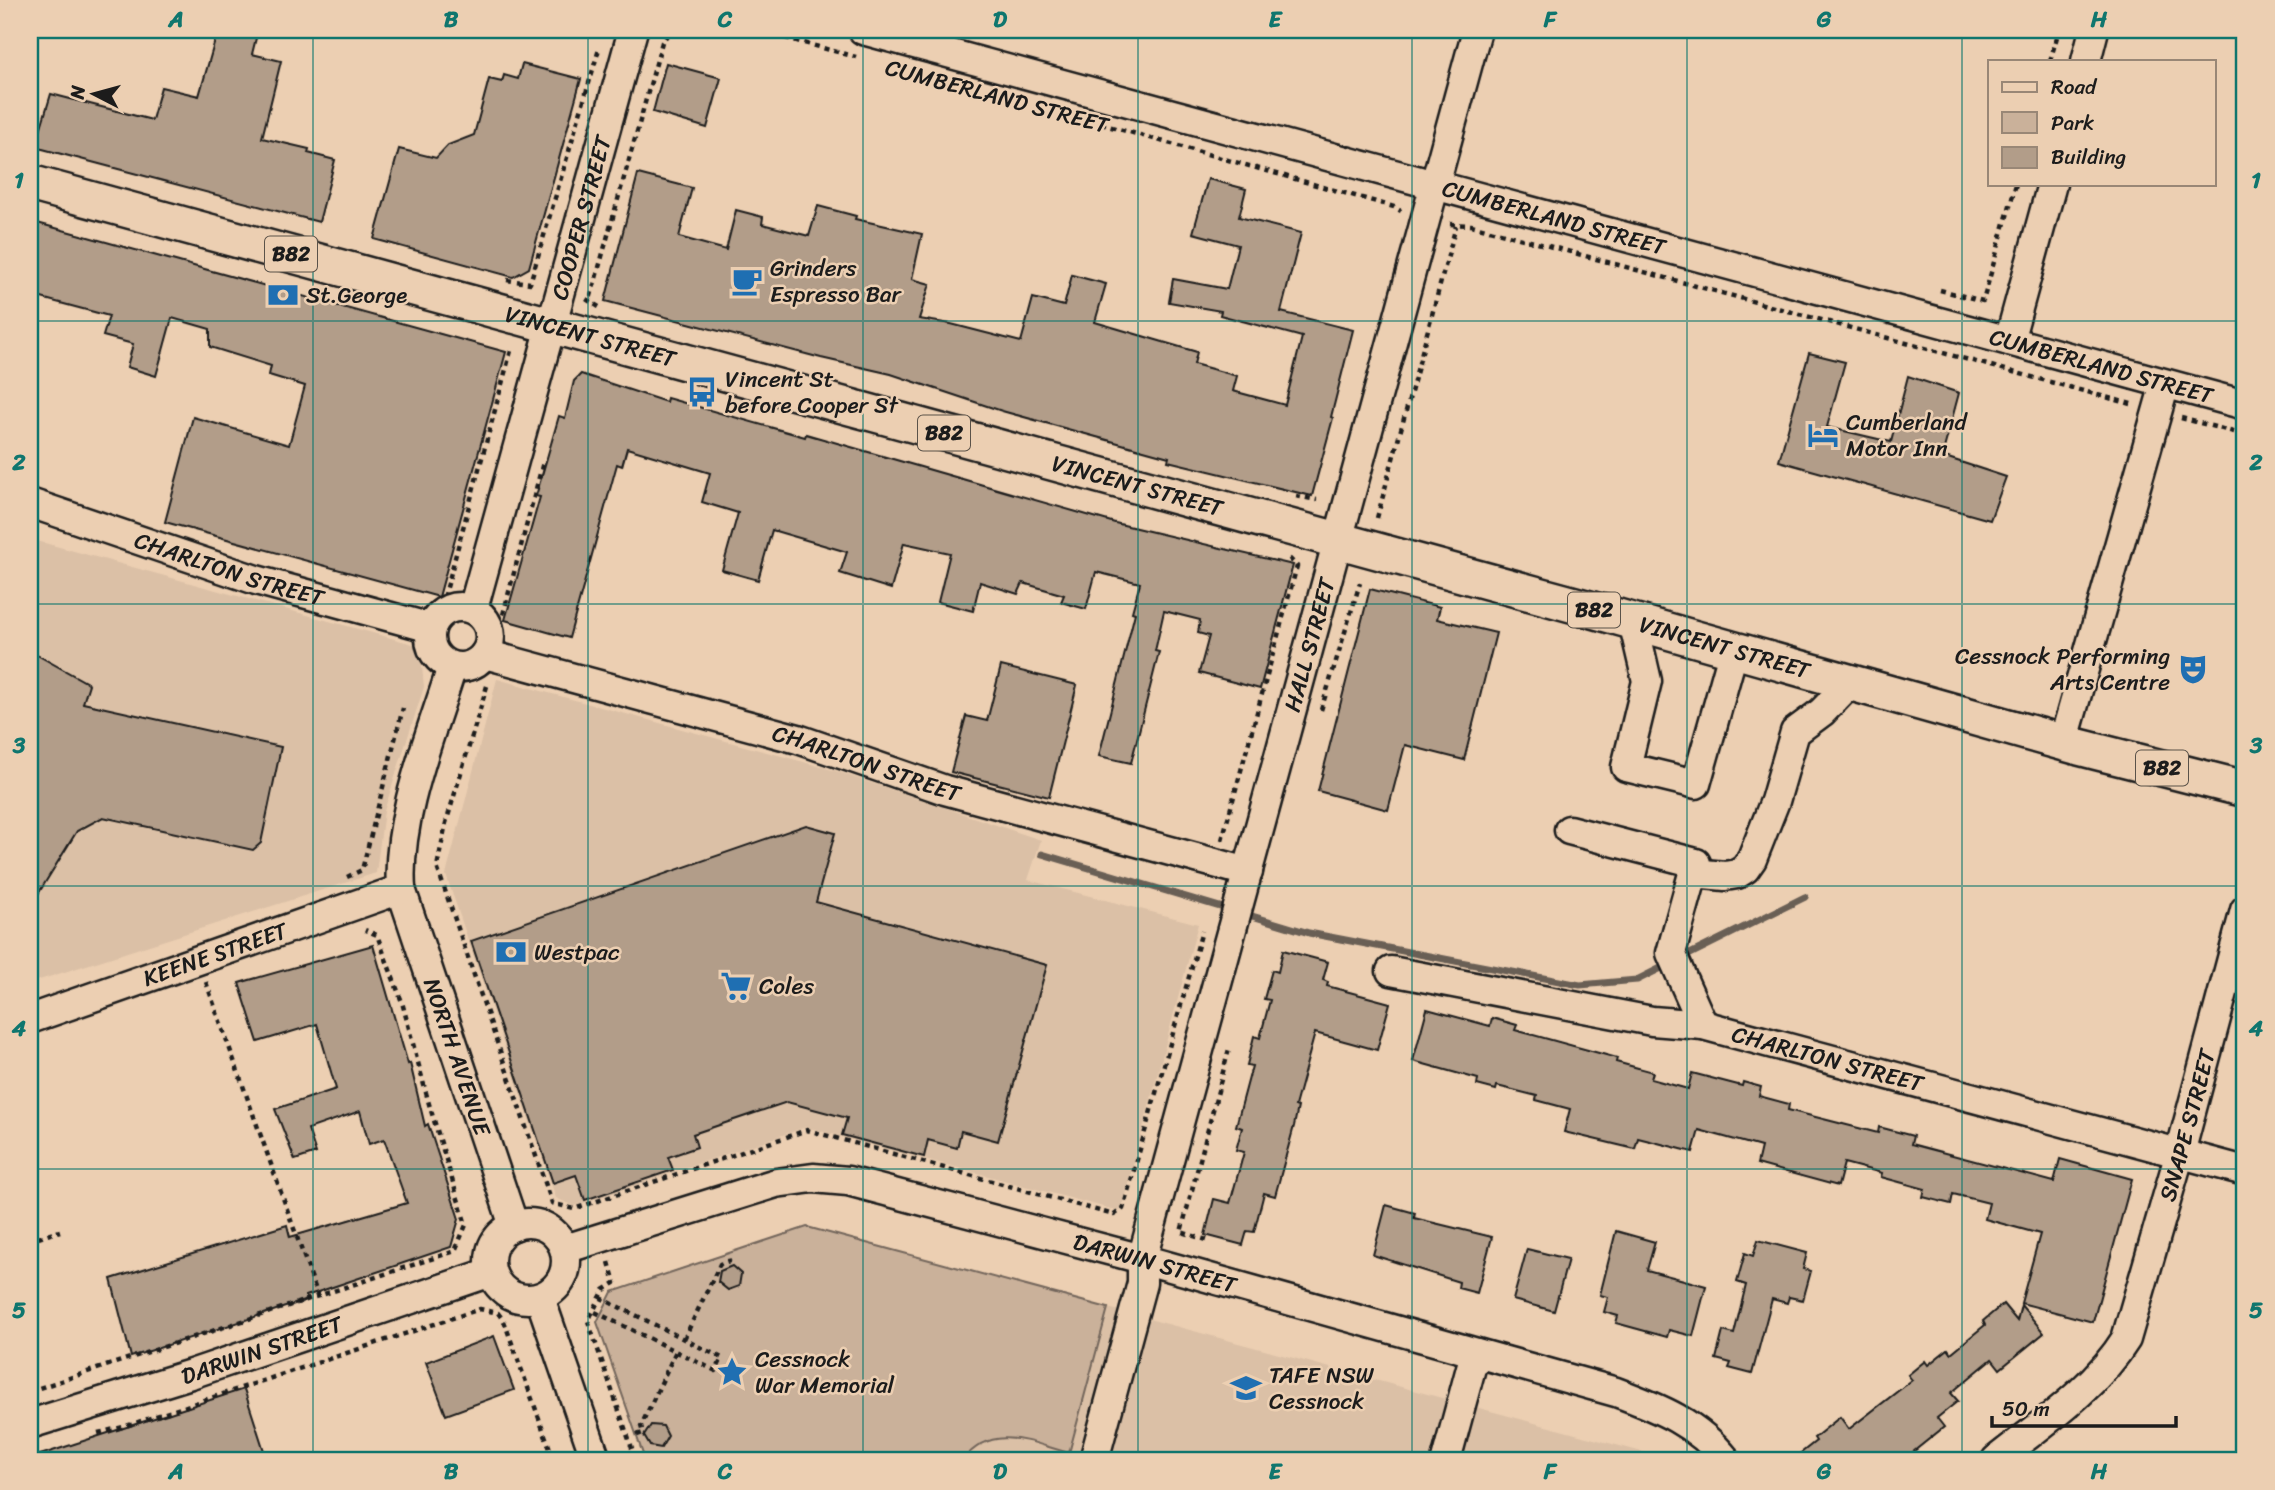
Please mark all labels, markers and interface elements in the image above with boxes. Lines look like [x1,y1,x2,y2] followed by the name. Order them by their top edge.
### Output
[167,0,184,40] text: A
[444,0,459,40] text: B
[717,0,733,40] text: C
[993,0,1008,40] text: D
[1269,0,1284,40] text: E
[1543,0,1558,40] text: F
[1816,0,1832,40] text: G
[2090,0,2108,40] text: H
[881,47,1115,146] street label: CUMBERLAND STREET
[60,60,130,130] north arrow
[1988,60,2216,186] legend
[2051,68,2098,106] text: Road
[60,83,95,102] text: N
[2051,104,2094,142] text: Park
[539,130,624,305] street label: COOPER STREET
[2051,138,2127,176] text: Building
[14,160,24,201] text: 1
[2251,160,2261,201] text: 1
[1438,168,1672,268] street label: CUMBERLAND STREET
[265,236,317,272] road number: B82
[770,248,903,315] place label: Grinders Espresso Bar
[730,264,764,298] cafe icon: Grinders Espresso Bar
[306,275,407,316] place label: St.George
[266,278,300,312] bank icon: St.George
[500,294,682,380] street label: VINCENT STREET
[1985,317,2219,417] street label: CUMBERLAND STREET
[725,359,899,426] place label: Vincent St before Cooper St
[685,375,719,409] bus stop icon: Vincent St before Cooper St
[1846,402,1968,469] place label: Cumberland Motor Inn
[918,416,970,450] road number: B82
[1806,418,1840,452] hotel icon: Cumberland Motor Inn
[11,442,26,483] text: 2
[2248,442,2263,483] text: 2
[1047,443,1229,529] street label: VINCENT STREET
[129,520,330,619] street label: CHARLTON STREET
[1272,572,1348,717] street label: HALL STREET
[1568,592,1620,628] road number: B82
[1634,604,1816,692] street label: VINCENT STREET
[1955,636,2170,703] place label: Cessnock Performing Arts Centre
[2176,652,2210,686] theatre icon: Cessnock Performing Arts Centre
[768,713,966,815] street label: CHARLTON STREET
[12,725,26,766] text: 3
[2249,725,2263,766] text: 3
[2136,750,2188,786] road number: B82
[137,910,294,999] street label: KEENE STREET
[534,932,620,973] place label: Westpac
[494,935,528,969] bank icon: Westpac
[759,966,814,1007] place label: Coles
[719,969,753,1003] supermarket icon: Coles
[411,973,503,1142] street label: NORTH AVENUE
[11,1008,27,1049] text: 4
[2248,1008,2264,1049] text: 4
[1727,1014,1929,1105] street label: CHARLTON STREET
[2147,1043,2228,1206] street label: SNAPE STREET
[1068,1222,1243,1306] street label: DARWIN STREET
[12,1290,26,1331] text: 5
[2249,1290,2263,1331] text: 5
[176,1304,349,1397] street label: DARWIN STREET
[755,1339,895,1406] place label: Cessnock War Memorial
[715,1355,749,1389] place icon: Cessnock War Memorial
[1269,1355,1375,1422] place label: TAFE NSW Cessnock
[1229,1371,1263,1405] school or university icon: TAFE NSW Cessnock
[1992,1385,2175,1429] scale bar
[2002,1390,2050,1428] text: 50 m
[167,1451,184,1490] text: A
[444,1451,459,1490] text: B
[717,1451,733,1490] text: C
[993,1451,1008,1490] text: D
[1269,1451,1284,1490] text: E
[1543,1451,1558,1490] text: F
[1816,1451,1832,1490] text: G
[2090,1451,2108,1490] text: H

